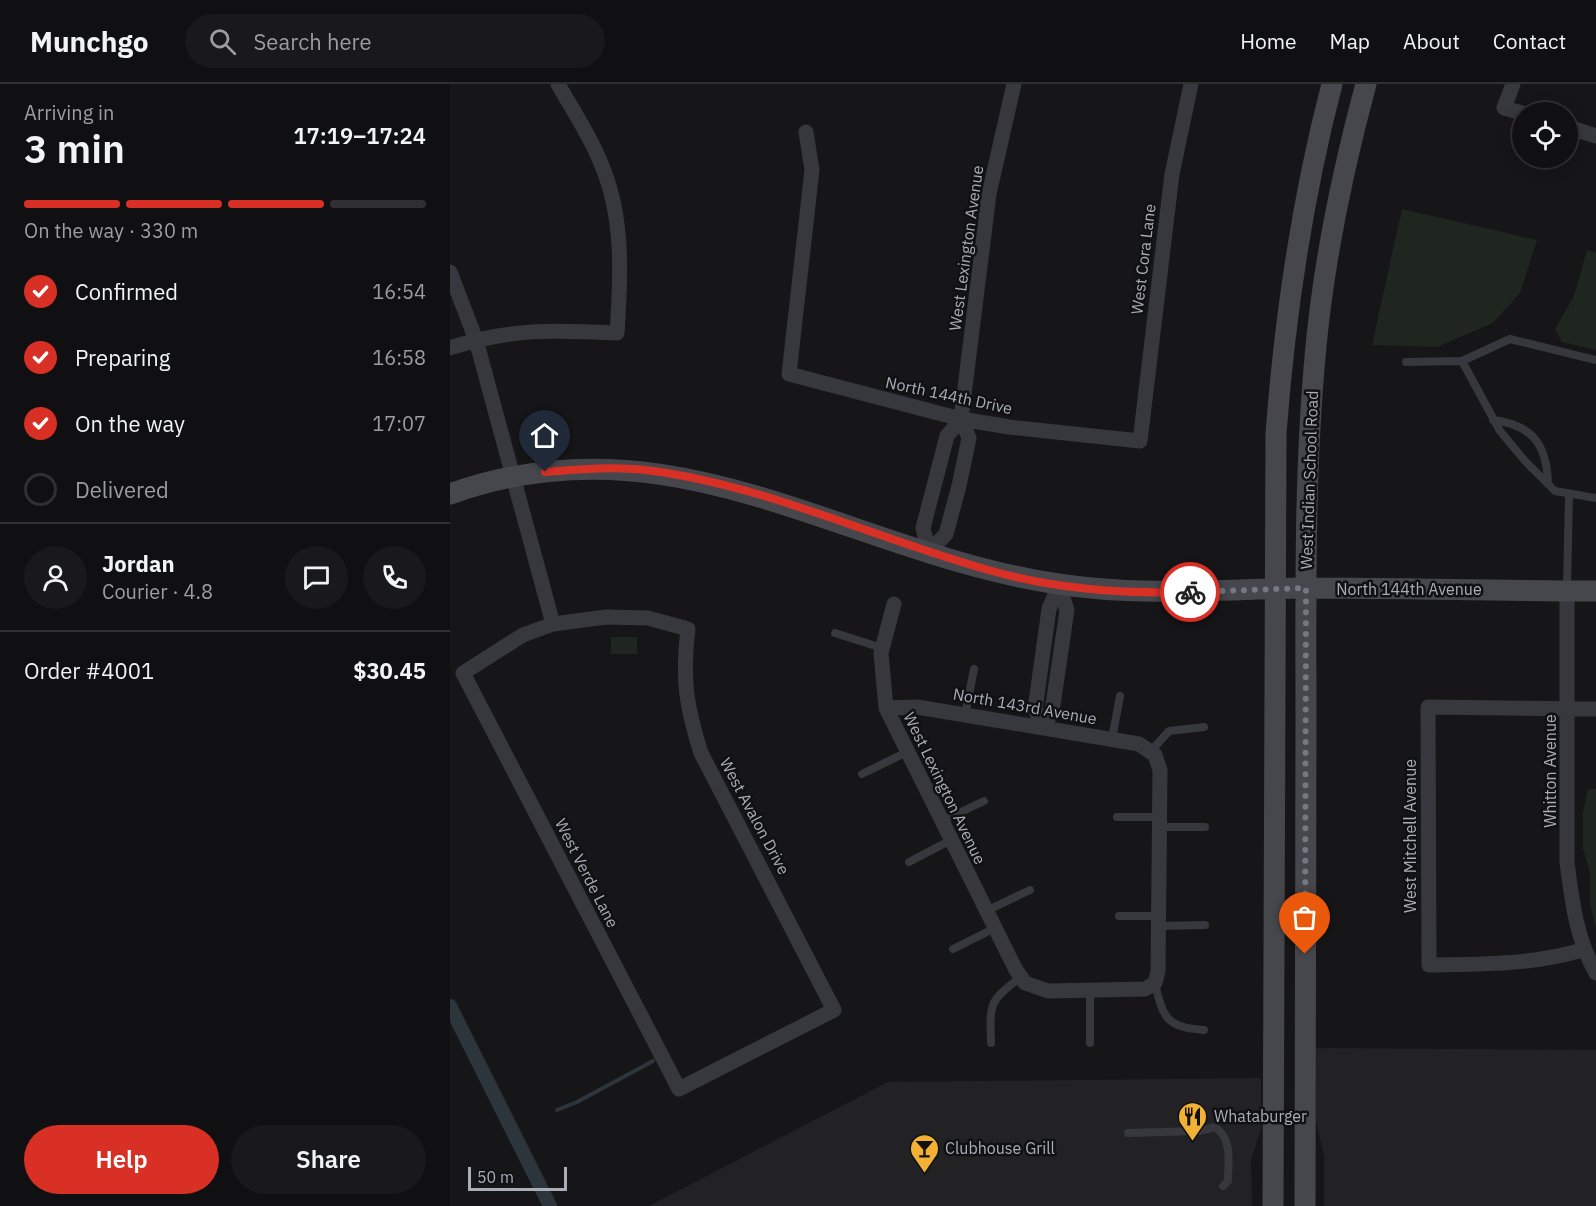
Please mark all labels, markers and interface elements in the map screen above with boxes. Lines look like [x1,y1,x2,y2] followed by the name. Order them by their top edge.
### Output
[185,14,605,68] search box
[30,23,149,60] text: Munchgo
[206,25,239,58] icon: search
[254,27,372,56] text: Search here
[1240,27,1297,55] text: Home
[1330,27,1370,55] text: Map
[1403,27,1460,55] text: About
[1493,27,1566,55] text: Contact
[24,99,114,126] text: Arriving in
[1512,102,1578,168] map controls
[1512,102,1578,168] button: locate
[293,121,426,150] text: 17:19–17:24
[24,123,125,174] text: 3 min
[944,164,988,332] street label: West Lexington Avenue
[1126,202,1160,315] street label: West Cora Lane
[24,217,198,244] text: On the way · 330 m
[24,275,57,308] icon: check
[75,277,178,306] text: Confirmed
[372,278,426,305] text: 16:54
[24,341,57,374] icon: check
[75,343,170,372] text: Preparing
[372,344,426,371] text: 16:58
[884,372,1014,418] street label: North 144th Drive
[1296,390,1322,570] street label: West Indian School Road
[24,407,57,440] icon: check
[75,409,185,438] text: On the way
[372,410,426,437] text: 17:07
[519,410,570,472] pin
[528,419,561,452] icon: home
[75,475,169,504] text: Delivered
[24,546,87,609] button: person
[285,546,348,609] button: chat
[363,546,426,609] button: phone
[102,549,175,578] text: Jordan
[1160,562,1220,622] courier
[1174,576,1207,609] icon: bike
[102,578,213,605] text: Courier · 4.8
[1336,579,1482,599] street label: North 144th Avenue
[24,656,154,685] text: Order #4001
[353,656,426,685] text: $30.45
[951,683,1099,729] street label: North 143rd Avenue
[899,709,991,868] street label: West Lexington Avenue
[1540,714,1560,828] street label: Whitton Avenue
[716,754,794,878] street label: West Avalon Drive
[1400,759,1420,913] street label: West Mitchell Avenue
[551,815,623,931] street label: West Verde Lane
[1279,892,1330,954] pin
[1288,901,1321,934] icon: bag
[1177,1100,1209,1142] restaurant icon: Whataburger
[1214,1106,1307,1126] place label: Whataburger
[24,1125,219,1194] button: Help
[231,1125,426,1194] button: Share
[908,1132,940,1174] bar icon: Clubhouse Grill
[945,1138,1055,1158] place label: Clubhouse Grill
[468,1164,567,1192] scale bar
[477,1167,514,1187] text: 50 m

